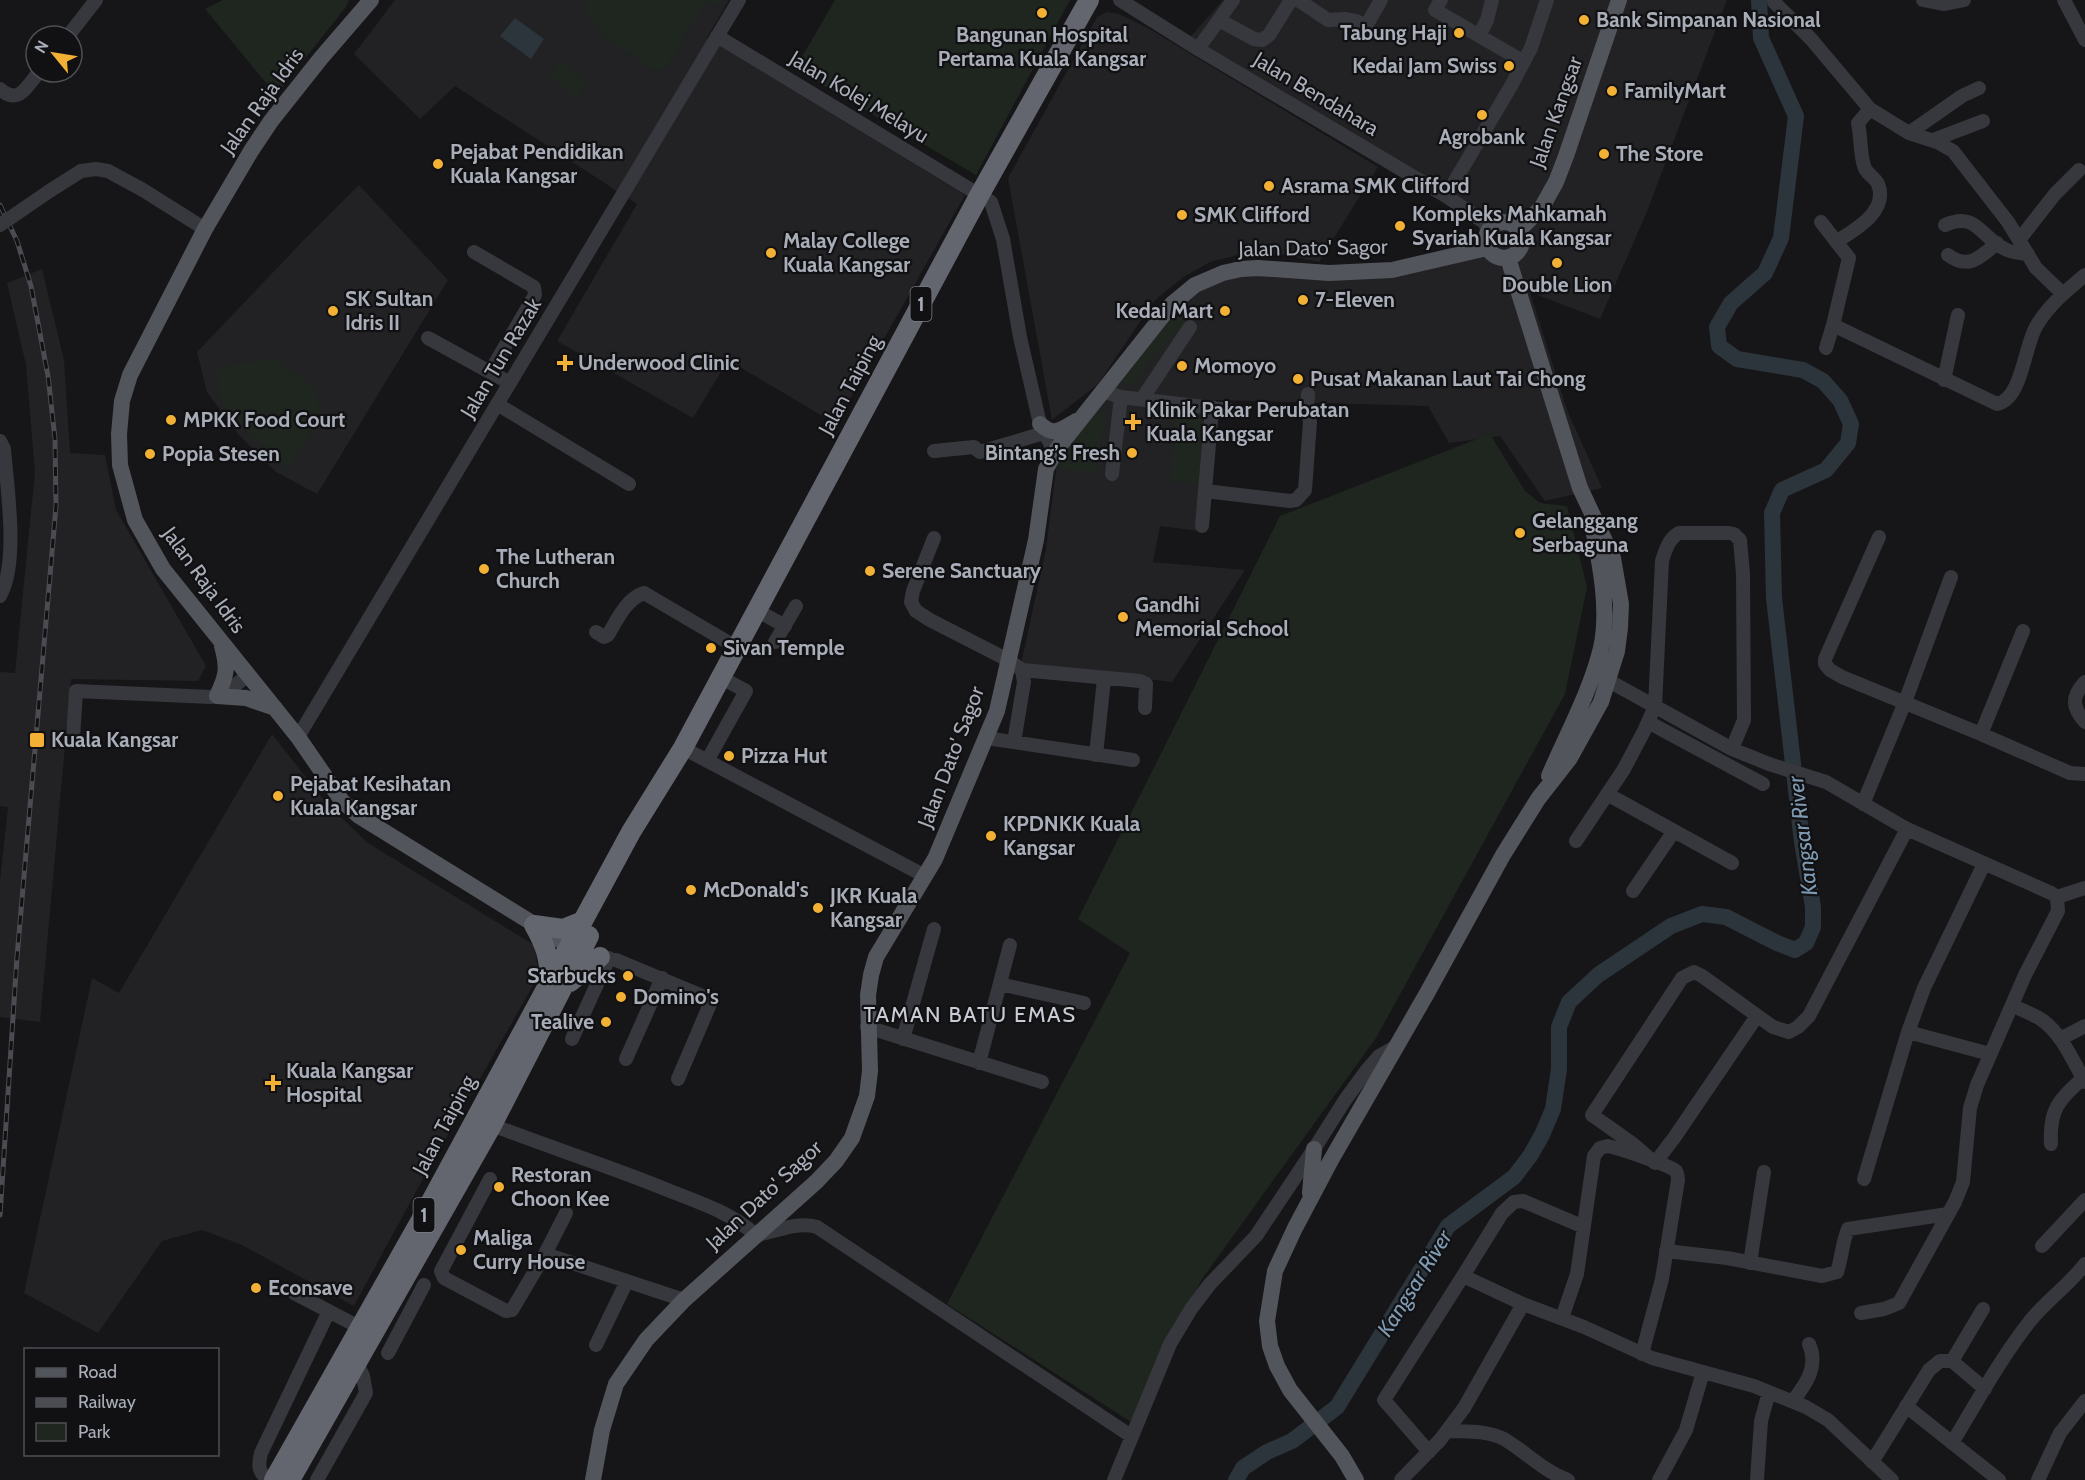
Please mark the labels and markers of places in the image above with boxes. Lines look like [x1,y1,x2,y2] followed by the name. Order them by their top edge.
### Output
[1035,6,1049,20] marker: Bangunan Hospital Pertama Kuala Kangsar
[1596,7,1821,32] place label: Bank Simpanan Nasional
[1577,13,1591,27] marker: Bank Simpanan Nasional
[1340,20,1447,45] place label: Tabung Haji
[938,22,1146,71] place label: Bangunan Hospital Pertama Kuala Kangsar
[1452,26,1466,40] marker: Tabung Haji
[1352,53,1497,78] place label: Kedai Jam Swiss
[1502,59,1516,73] marker: Kedai Jam Swiss
[1624,78,1726,103] place label: FamilyMart
[1605,84,1619,98] marker: FamilyMart
[1475,108,1489,122] marker: Agrobank
[1439,124,1526,149] place label: Agrobank
[450,139,624,188] place label: Pejabat Pendidikan Kuala Kangsar
[1616,141,1704,166] place label: The Store
[1597,147,1611,161] marker: The Store
[431,157,445,171] marker: Pejabat Pendidikan Kuala Kangsar
[1281,173,1469,198] place label: Asrama SMK Clifford
[1262,179,1276,193] marker: Asrama SMK Clifford
[1412,201,1612,250] place label: Kompleks Mahkamah Syariah Kuala Kangsar
[1194,202,1310,227] place label: SMK Clifford
[1175,208,1189,222] marker: SMK Clifford
[1393,219,1407,233] marker: Kompleks Mahkamah Syariah Kuala Kangsar
[783,228,910,277] place label: Malay College Kuala Kangsar
[764,246,778,260] marker: Malay College Kuala Kangsar
[1550,256,1564,270] marker: Double Lion
[1502,272,1612,297] place label: Double Lion
[345,286,433,335] place label: SK Sultan Idris II
[1315,287,1395,312] place label: 7-Eleven
[1296,293,1310,307] marker: 7-Eleven
[1116,298,1213,323] place label: Kedai Mart
[326,304,340,318] marker: SK Sultan Idris II
[1218,304,1232,318] marker: Kedai Mart
[578,350,740,375] place label: Underwood Clinic
[1194,353,1276,378] place label: Momoyo
[556,354,574,372] marker: Underwood Clinic
[1175,359,1189,373] marker: Momoyo
[1310,366,1586,391] place label: Pusat Makanan Laut Tai Chong
[1291,372,1305,386] marker: Pusat Makanan Laut Tai Chong
[1146,397,1349,446] place label: Klinik Pakar Perubatan Kuala Kangsar
[183,407,345,432] place label: MPKK Food Court
[164,413,178,427] marker: MPKK Food Court
[1124,413,1142,431] marker: Klinik Pakar Perubatan Kuala Kangsar
[985,440,1120,465] place label: Bintang’s Fresh
[162,441,280,466] place label: Popia Stesen
[1125,446,1139,460] marker: Bintang’s Fresh
[143,447,157,461] marker: Popia Stesen
[1532,508,1638,557] place label: Gelanggang Serbaguna
[1513,526,1527,540] marker: Gelanggang Serbaguna
[496,544,615,593] place label: The Lutheran Church
[882,558,1042,583] place label: Serene Sanctuary
[477,562,491,576] marker: The Lutheran Church
[863,564,877,578] marker: Serene Sanctuary
[1135,592,1289,641] place label: Gandhi Memorial School
[1116,610,1130,624] marker: Gandhi Memorial School
[723,635,845,660] place label: Sivan Temple
[704,641,718,655] marker: Sivan Temple
[51,727,178,752] place label: Kuala Kangsar
[28,731,46,749] marker: Kuala Kangsar
[741,743,827,768] place label: Pizza Hut
[722,749,736,763] marker: Pizza Hut
[290,771,451,820] place label: Pejabat Kesihatan Kuala Kangsar
[271,789,285,803] marker: Pejabat Kesihatan Kuala Kangsar
[1003,811,1141,860] place label: KPDNKK Kuala Kangsar
[984,829,998,843] marker: KPDNKK Kuala Kangsar
[703,877,809,902] place label: McDonald's
[684,883,698,897] marker: McDonald's
[829,883,918,932] place label: JKR Kuala Kangsar
[811,901,825,915] marker: JKR Kuala Kangsar
[527,963,616,988] place label: Starbucks
[621,969,635,983] marker: Starbucks
[633,984,719,1009] place label: Domino's
[614,990,628,1004] marker: Domino's
[531,1009,594,1034] place label: Tealive
[599,1015,613,1029] marker: Tealive
[286,1058,413,1107] place label: Kuala Kangsar Hospital
[264,1074,282,1092] marker: Kuala Kangsar Hospital
[511,1162,610,1211] place label: Restoran Choon Kee
[492,1180,506,1194] marker: Restoran Choon Kee
[473,1225,585,1274] place label: Maliga Curry House
[454,1243,468,1257] marker: Maliga Curry House
[268,1275,353,1300] place label: Econsave
[249,1281,263,1295] marker: Econsave

